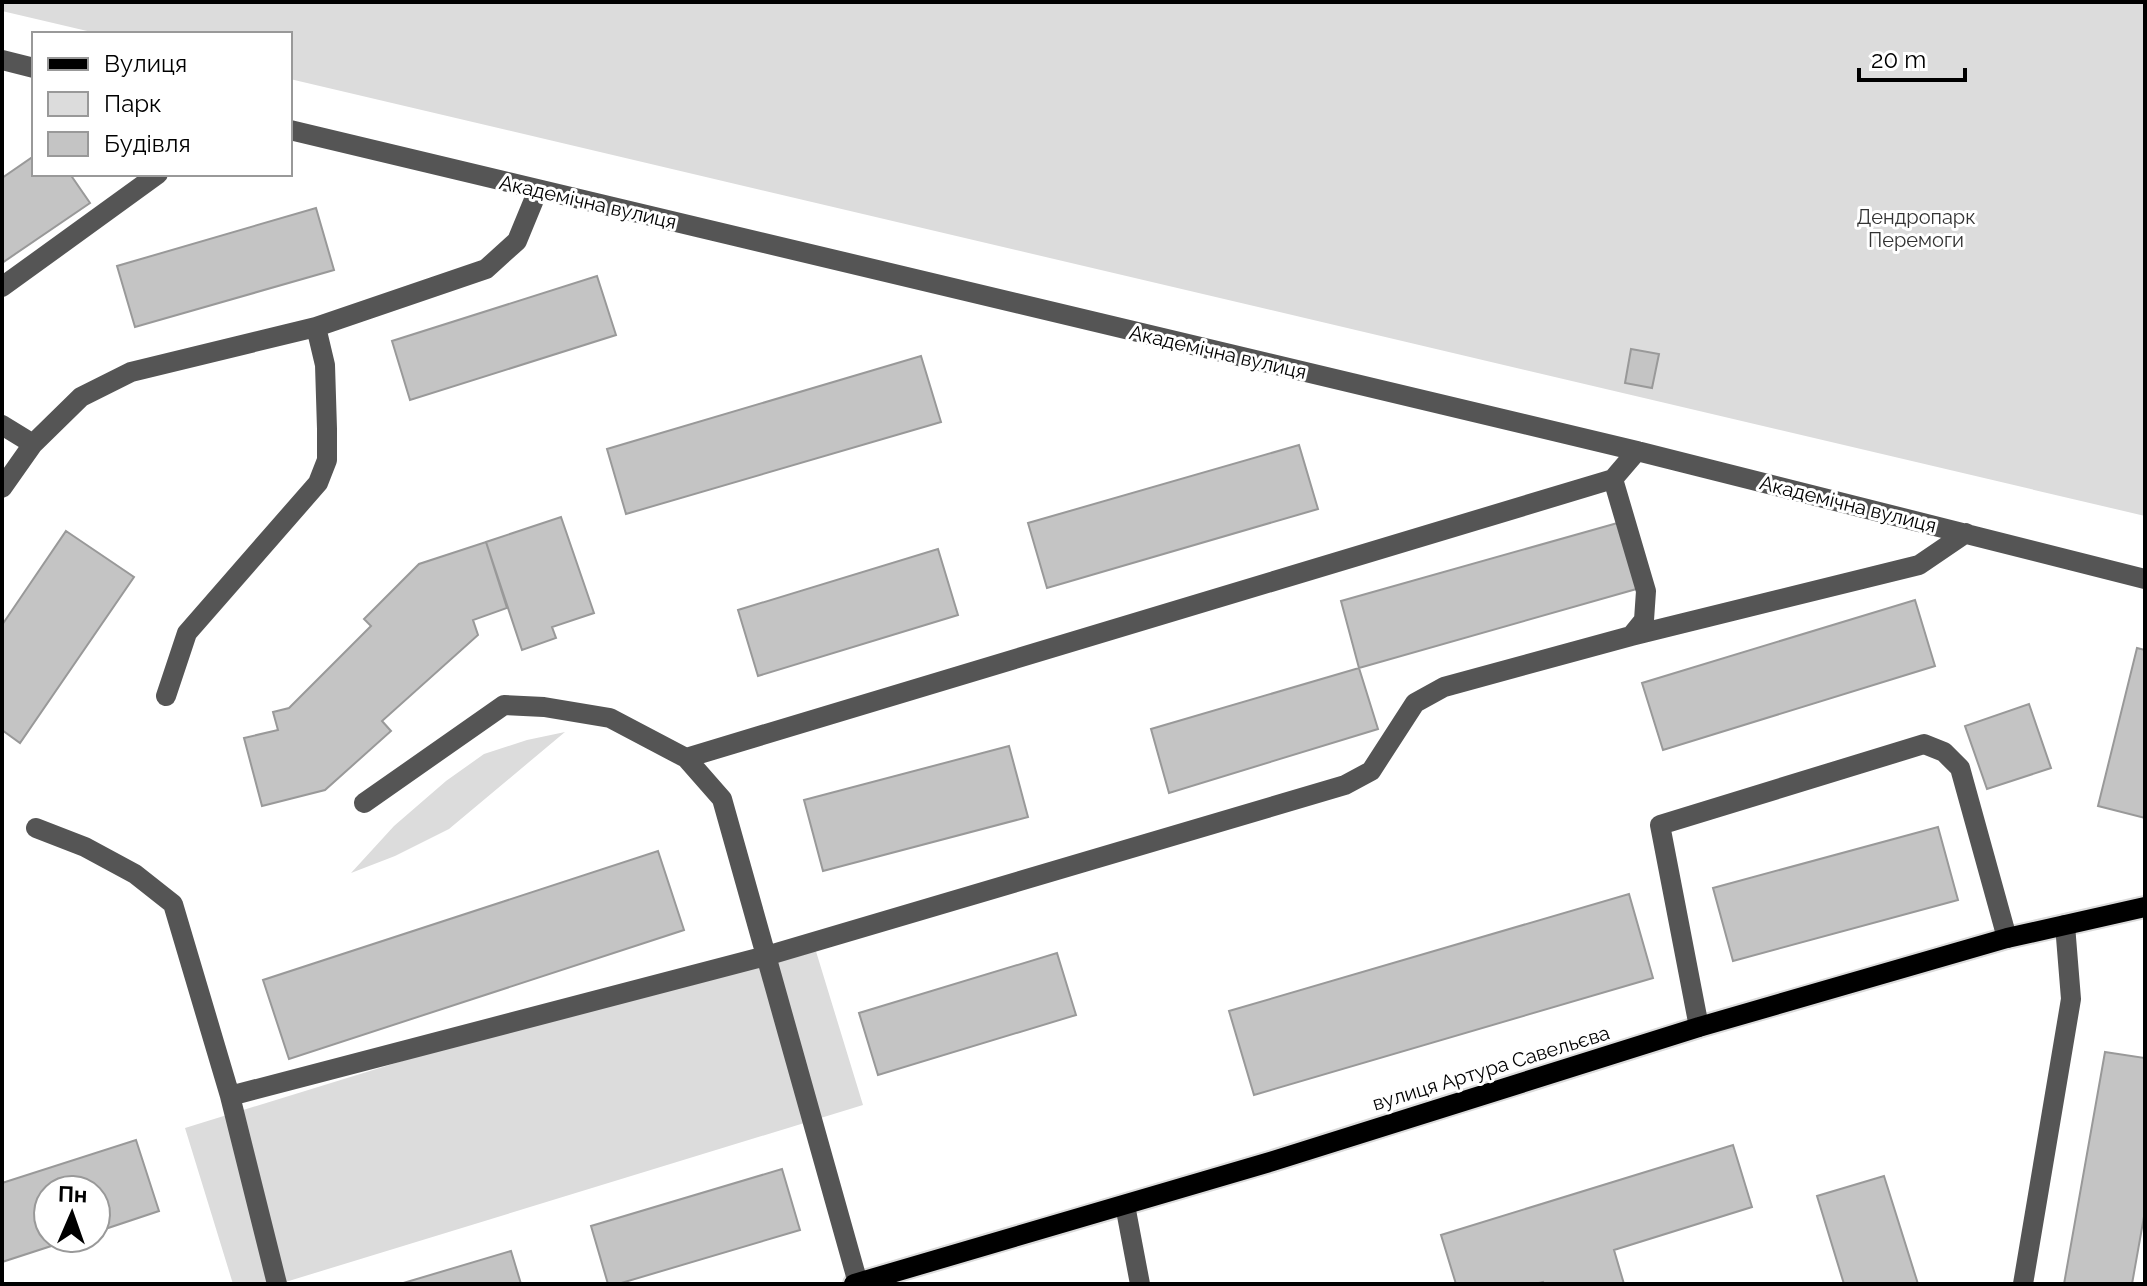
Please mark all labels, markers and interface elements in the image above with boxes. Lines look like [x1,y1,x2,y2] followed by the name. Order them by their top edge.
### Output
[32,32,292,176] legend
[1859,32,1965,82] scale bar
[1871,45,1926,74] text: 20 m
[104,49,187,78] text: Вулиця
[104,89,162,118] text: Парк
[104,129,191,158] text: Будівля
[497,170,679,234] street label: Академічна вулиця
[1856,205,1976,252] park label: Дендропарк Перемоги
[1127,320,1309,384] street label: Академічна вулиця
[1757,470,1939,538] street label: Академічна вулиця
[1369,1020,1613,1116] street label: вулиця Артура Савельєва
[32,1174,112,1254] north arrow
[58,1181,88,1208] text: Пн

